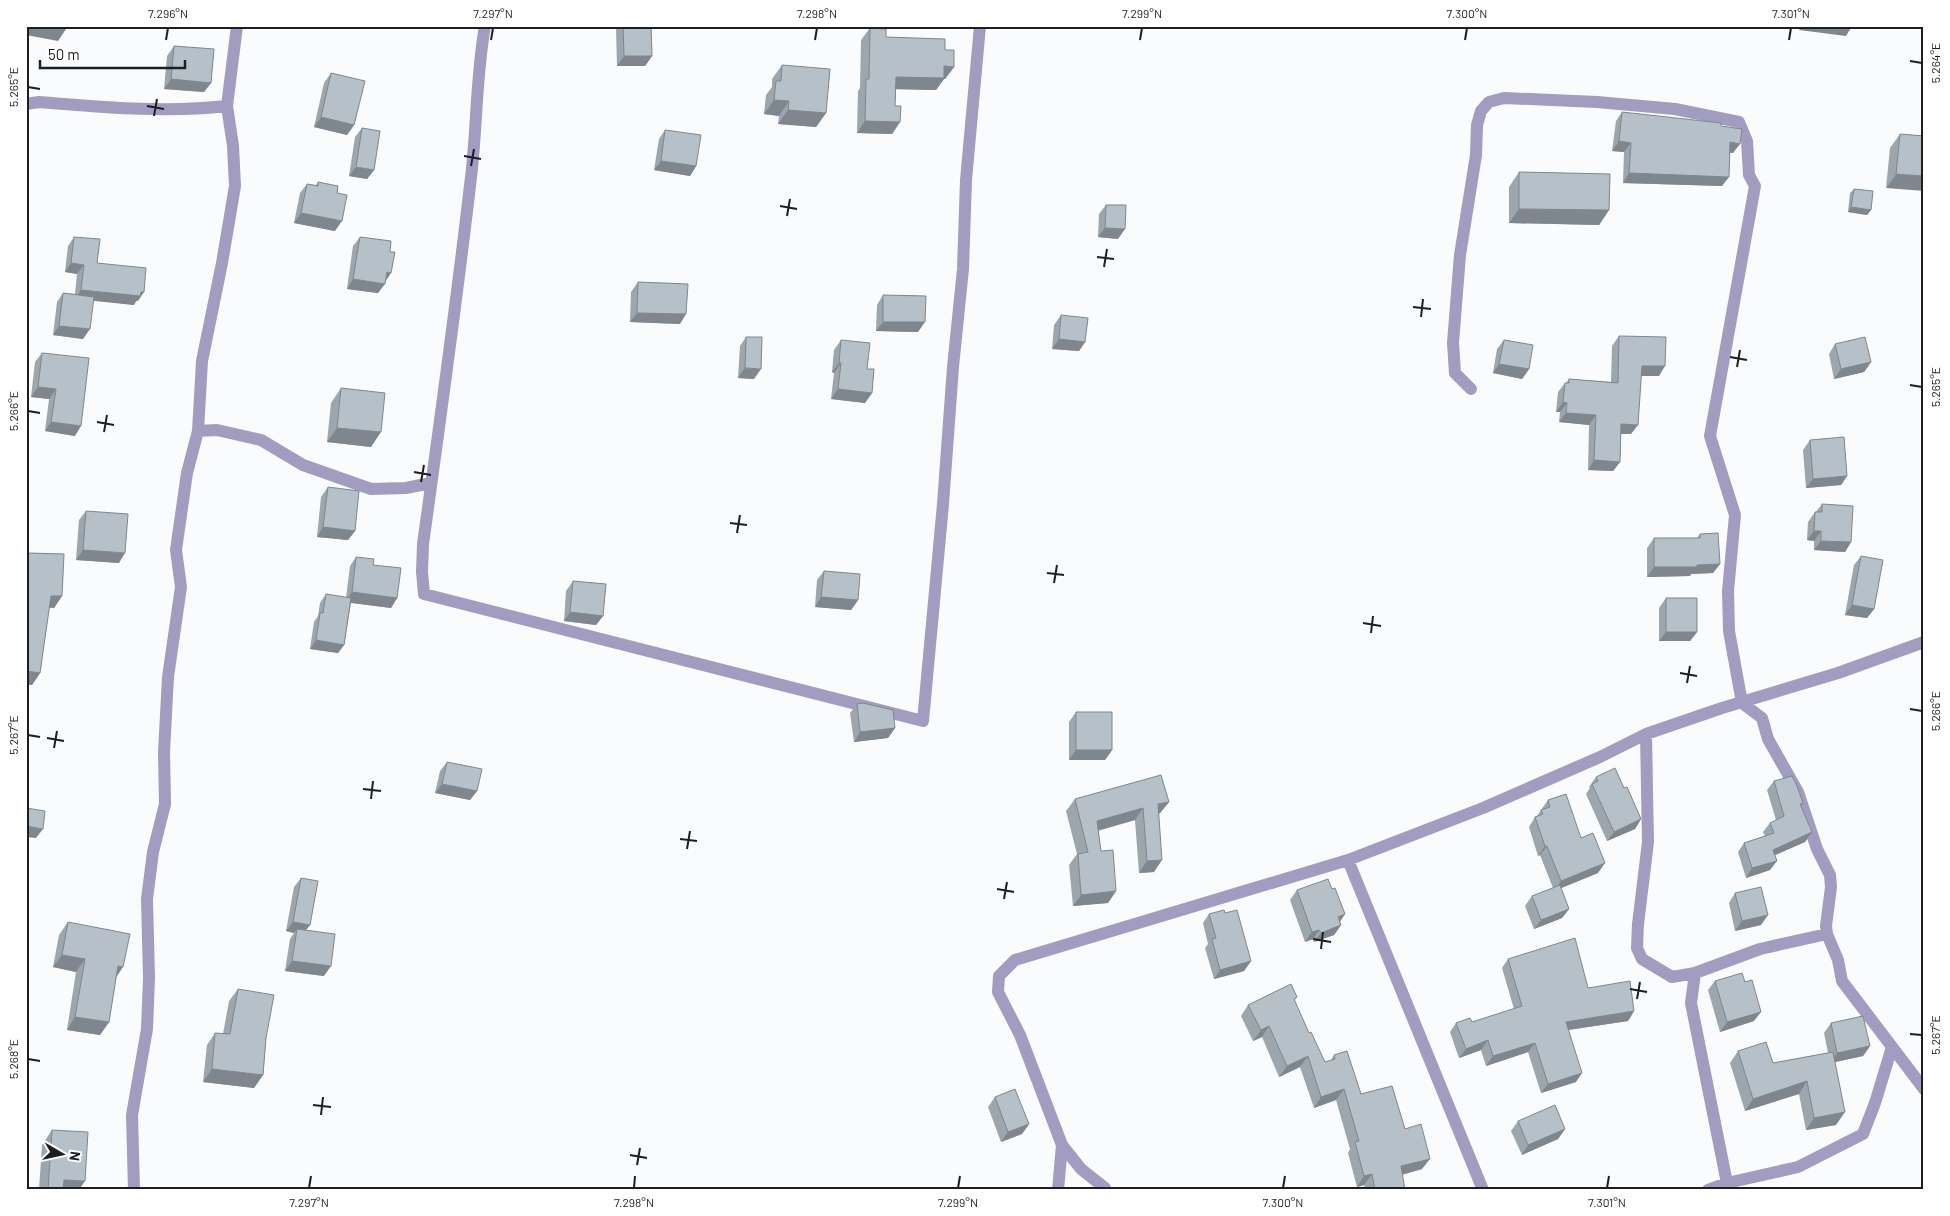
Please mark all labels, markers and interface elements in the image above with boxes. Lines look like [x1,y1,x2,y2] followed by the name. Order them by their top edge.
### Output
[148,6,188,20] text: 7.296°N
[473,6,513,20] text: 7.297°N
[797,6,837,20] text: 7.298°N
[1122,6,1162,20] text: 7.299°N
[1447,6,1487,20] text: 7.300°N
[1772,6,1810,20] text: 7.301°N
[40,38,185,70] scale bar
[1928,43,1942,83] text: 5.264°E
[48,45,80,63] text: 50 m
[6,67,20,107] text: 5.265°E
[1928,367,1942,407] text: 5.265°E
[6,391,20,431] text: 5.266°E
[1928,691,1942,731] text: 5.266°E
[6,715,20,755] text: 5.267°E
[1928,1015,1942,1055] text: 5.267°E
[6,1039,20,1079] text: 5.268°E
[38,1128,88,1178] north arrow
[66,1150,84,1162] text: N
[289,1195,329,1209] text: 7.297°N
[614,1195,654,1209] text: 7.298°N
[938,1195,978,1209] text: 7.299°N
[1263,1195,1303,1209] text: 7.300°N
[1588,1195,1626,1209] text: 7.301°N

